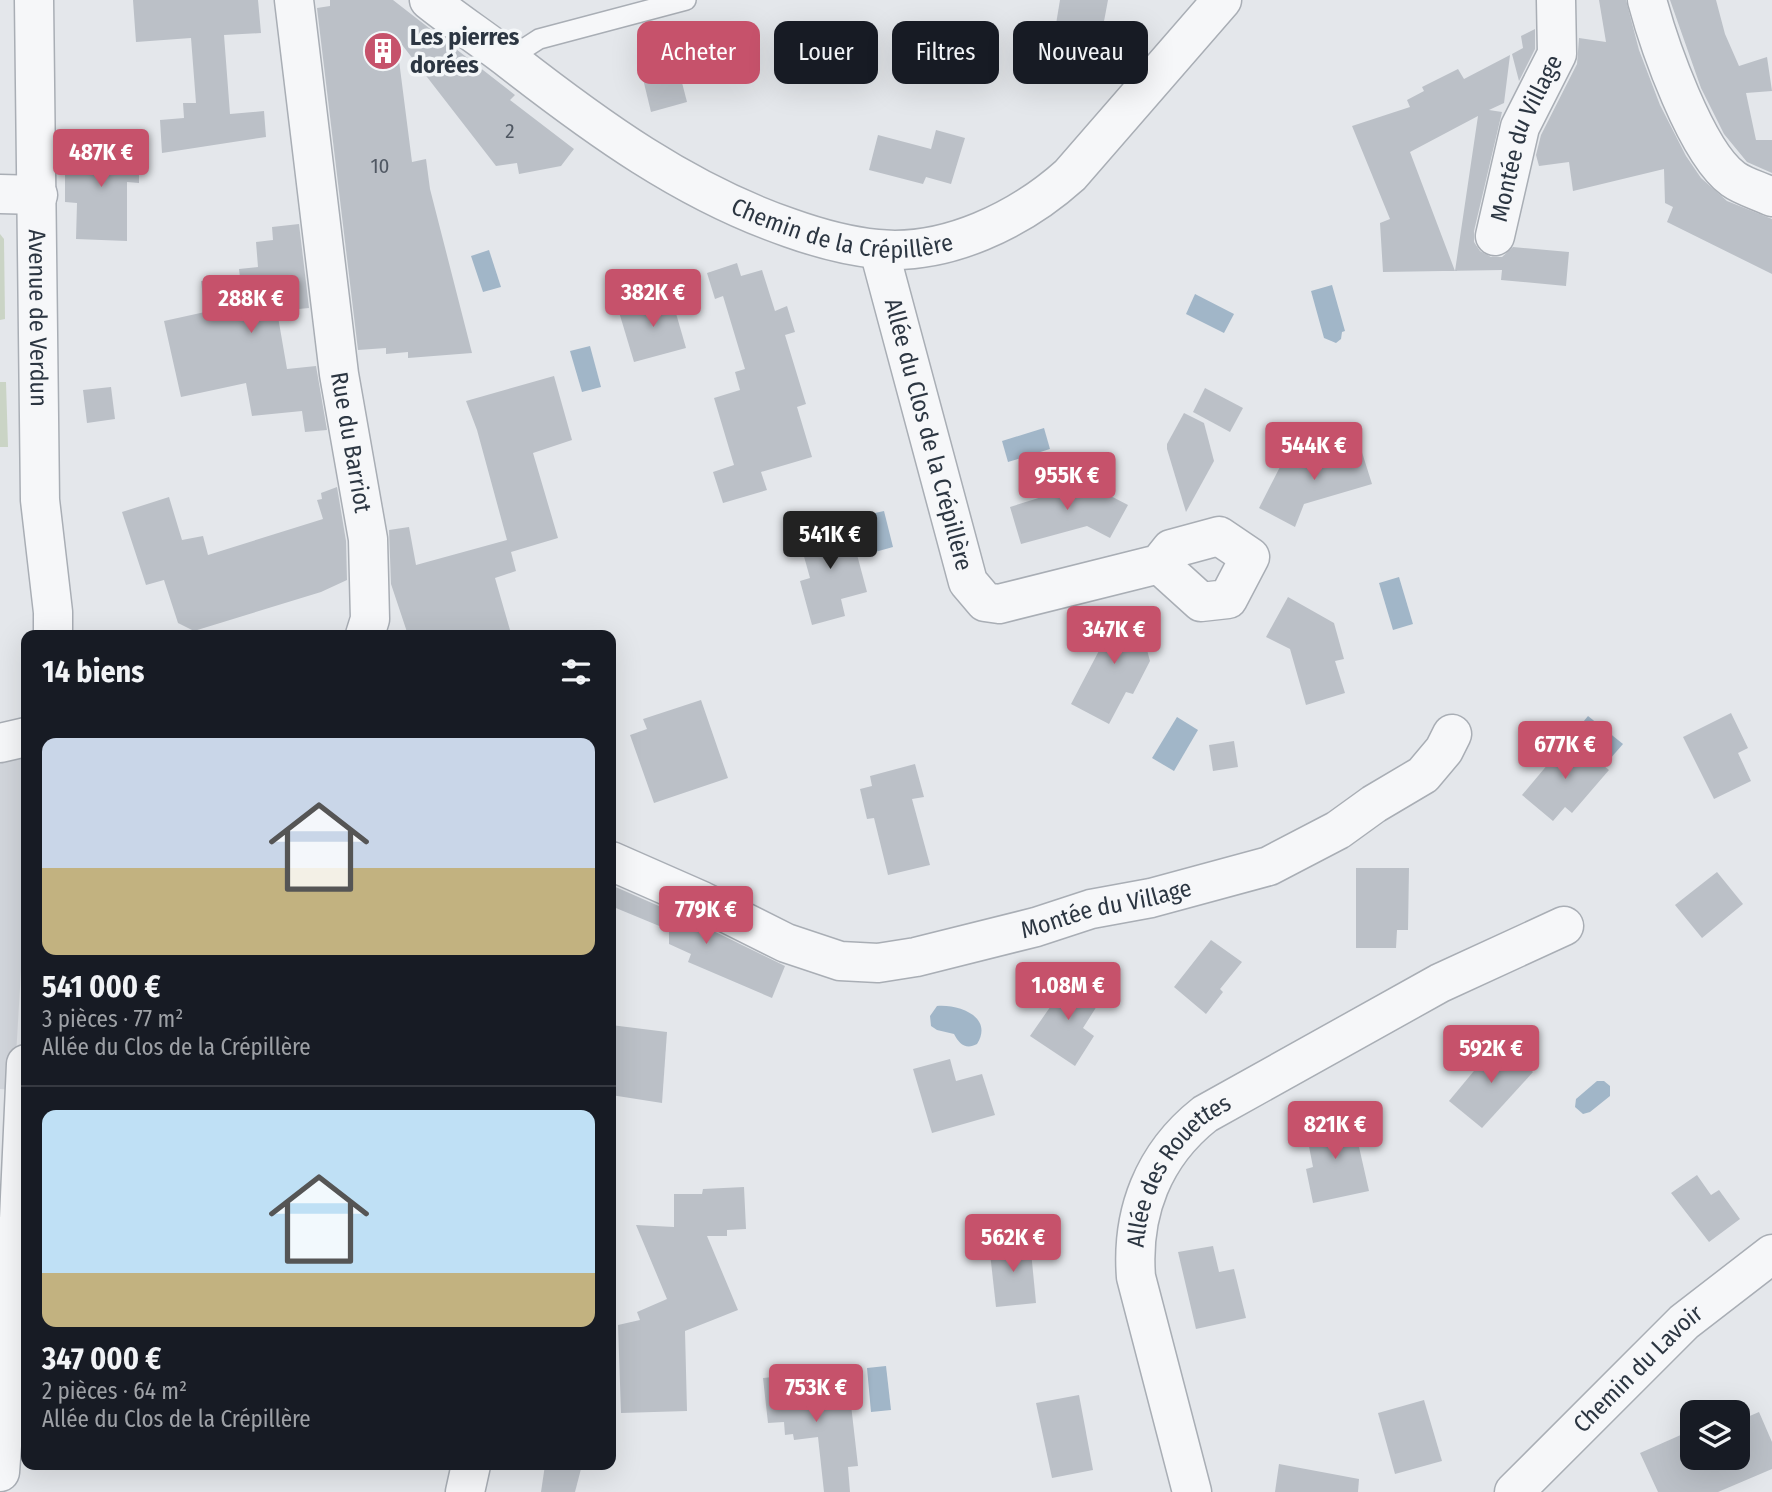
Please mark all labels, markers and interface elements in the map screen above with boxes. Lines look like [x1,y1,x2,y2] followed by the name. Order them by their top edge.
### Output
[637,21,760,84] chip: Acheter
[774,21,878,84] chip: Louer
[892,21,999,84] chip: Filtres
[1013,21,1148,84] chip: Nouveau
[410,23,520,79] place label: Les pierres dorées
[362,30,404,72] building icon: Les pierres dorées
[1485,50,1568,224] street label: Montée du Village
[505,118,515,144] house number: 2
[44,130,158,189] pin: 487K €
[69,138,133,166] text: 487K €
[370,153,390,179] house number: 10
[727,192,956,264] street label: Chemin de la Crépillère
[23,229,53,407] street label: Avenue de Verdun
[596,270,710,329] pin: 382K €
[194,276,308,335] pin: 288K €
[621,278,685,306] text: 382K €
[218,284,284,312] text: 288K €
[879,295,978,574] street label: Allée du Clos de la Crépillère
[325,370,377,515] street label: Rue du Barriot
[1257,422,1371,482] pin: 544K €
[1281,431,1347,459] text: 544K €
[1010,452,1124,512] pin: 955K €
[1035,461,1099,489] text: 955K €
[773,512,887,571] pin: 541K €
[799,520,861,548] text: 541K €
[1057,606,1171,666] pin: 347K €
[1083,615,1145,643] text: 347K €
[557,653,595,691] icon: filters
[42,654,144,690] text: 14 biens
[1508,722,1622,781] pin: 677K €
[1534,730,1596,758] text: 677K €
[256,784,382,910] icon: home
[1018,874,1195,944] street label: Montée du Village
[649,886,763,946] pin: 779K €
[675,895,737,923] text: 779K €
[1003,962,1133,1022] pin: 1.08M €
[42,969,161,1005] text: 541 000 €
[1031,971,1105,999] text: 1.08M €
[42,1005,183,1033] text: 3 pièces · 77 m²
[1434,1026,1548,1085] pin: 592K €
[42,1033,311,1061] text: Allée du Clos de la Crépillère
[1459,1034,1523,1062] text: 592K €
[1122,1088,1236,1249] street label: Allée des Rouettes
[1278,1102,1392,1161] pin: 821K €
[1304,1110,1366,1138] text: 821K €
[256,1156,382,1282] icon: home
[956,1214,1070,1274] pin: 562K €
[981,1223,1045,1251] text: 562K €
[1568,1299,1709,1438] street label: Chemin du Lavoir
[42,1341,161,1377] text: 347 000 €
[759,1364,873,1424] pin: 753K €
[785,1373,847,1401] text: 753K €
[42,1377,187,1405] text: 2 pièces · 64 m²
[1680,1400,1750,1470] map controls
[1680,1400,1750,1470] button: layers
[42,1405,311,1433] text: Allée du Clos de la Crépillère

